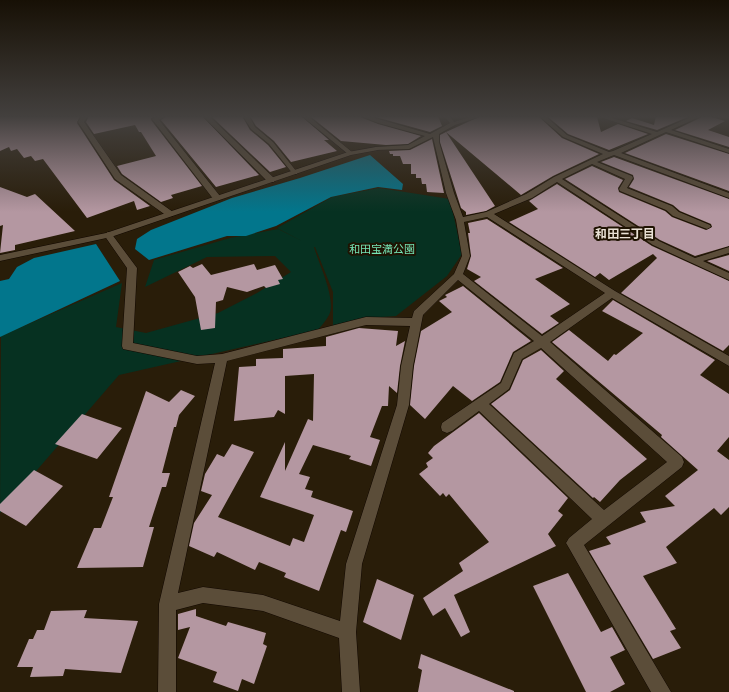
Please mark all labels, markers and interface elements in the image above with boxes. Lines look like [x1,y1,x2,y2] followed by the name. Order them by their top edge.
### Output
[595,225,655,242] district label: 和田三丁目
[349,241,415,257] park label: 和田宝満公園

